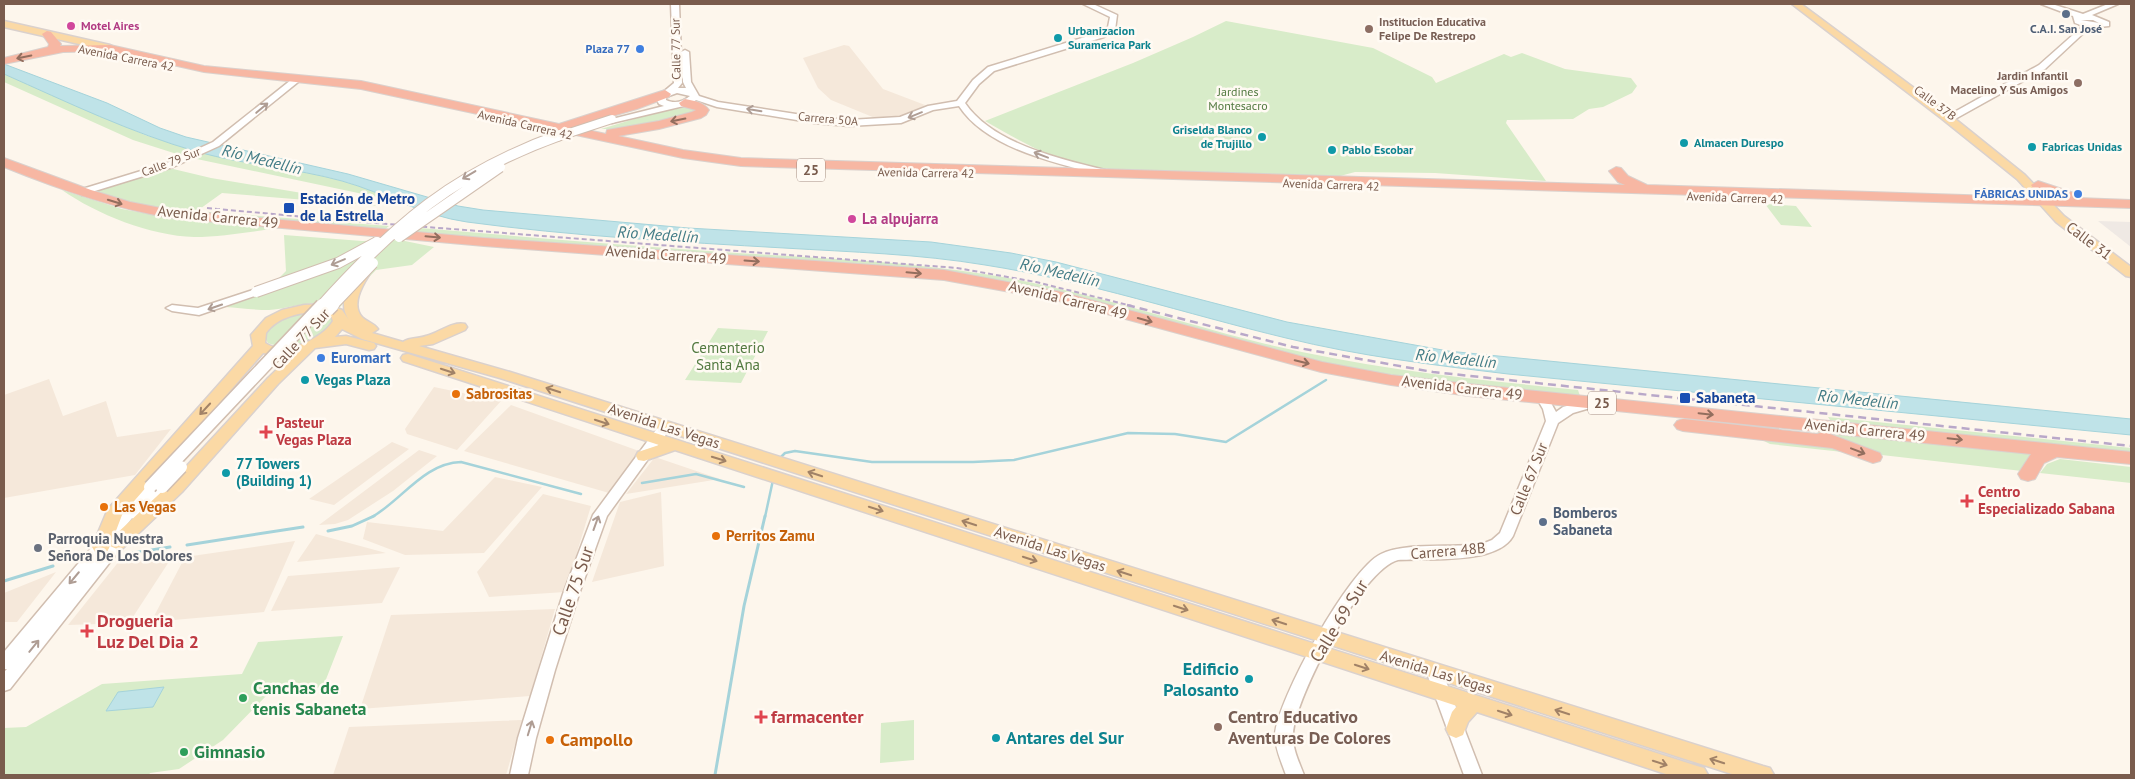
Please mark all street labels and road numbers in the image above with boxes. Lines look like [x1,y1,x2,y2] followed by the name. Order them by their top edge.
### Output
[667,18,684,80] street label: Calle 77 Sur
[77,41,175,74] street label: Avenida Carrera 42
[1911,82,1959,123] street label: Calle 37B
[476,106,574,143] street label: Avenida Carrera 42
[797,108,859,129] street label: Carrera 50A
[139,143,203,180] street label: Calle 79 Sur
[797,158,825,182] road number: 25
[877,164,975,181] street label: Avenida Carrera 42
[1282,175,1380,194] street label: Avenida Carrera 42
[1686,188,1784,207] street label: Avenida Carrera 42
[157,201,279,232] street label: Avenida Carrera 49
[2063,217,2116,264] street label: Calle 31
[605,241,727,268] street label: Avenida Carrera 49
[1007,276,1129,323] street label: Avenida Carrera 49
[267,304,334,373] street label: Calle 77 Sur
[1401,371,1523,404] street label: Avenida Carrera 49
[1588,392,1616,414] road number: 25
[606,399,722,453] street label: Avenida Las Vegas
[1804,414,1926,445] street label: Avenida Carrera 49
[1505,440,1552,518] street label: Calle 67 Sur
[992,522,1108,576] street label: Avenida Las Vegas
[1410,538,1486,563] street label: Carrera 48B
[546,543,599,639] street label: Calle 75 Sur
[1304,575,1373,666] street label: Calle 69 Sur
[1378,645,1495,698] street label: Avenida Las Vegas

